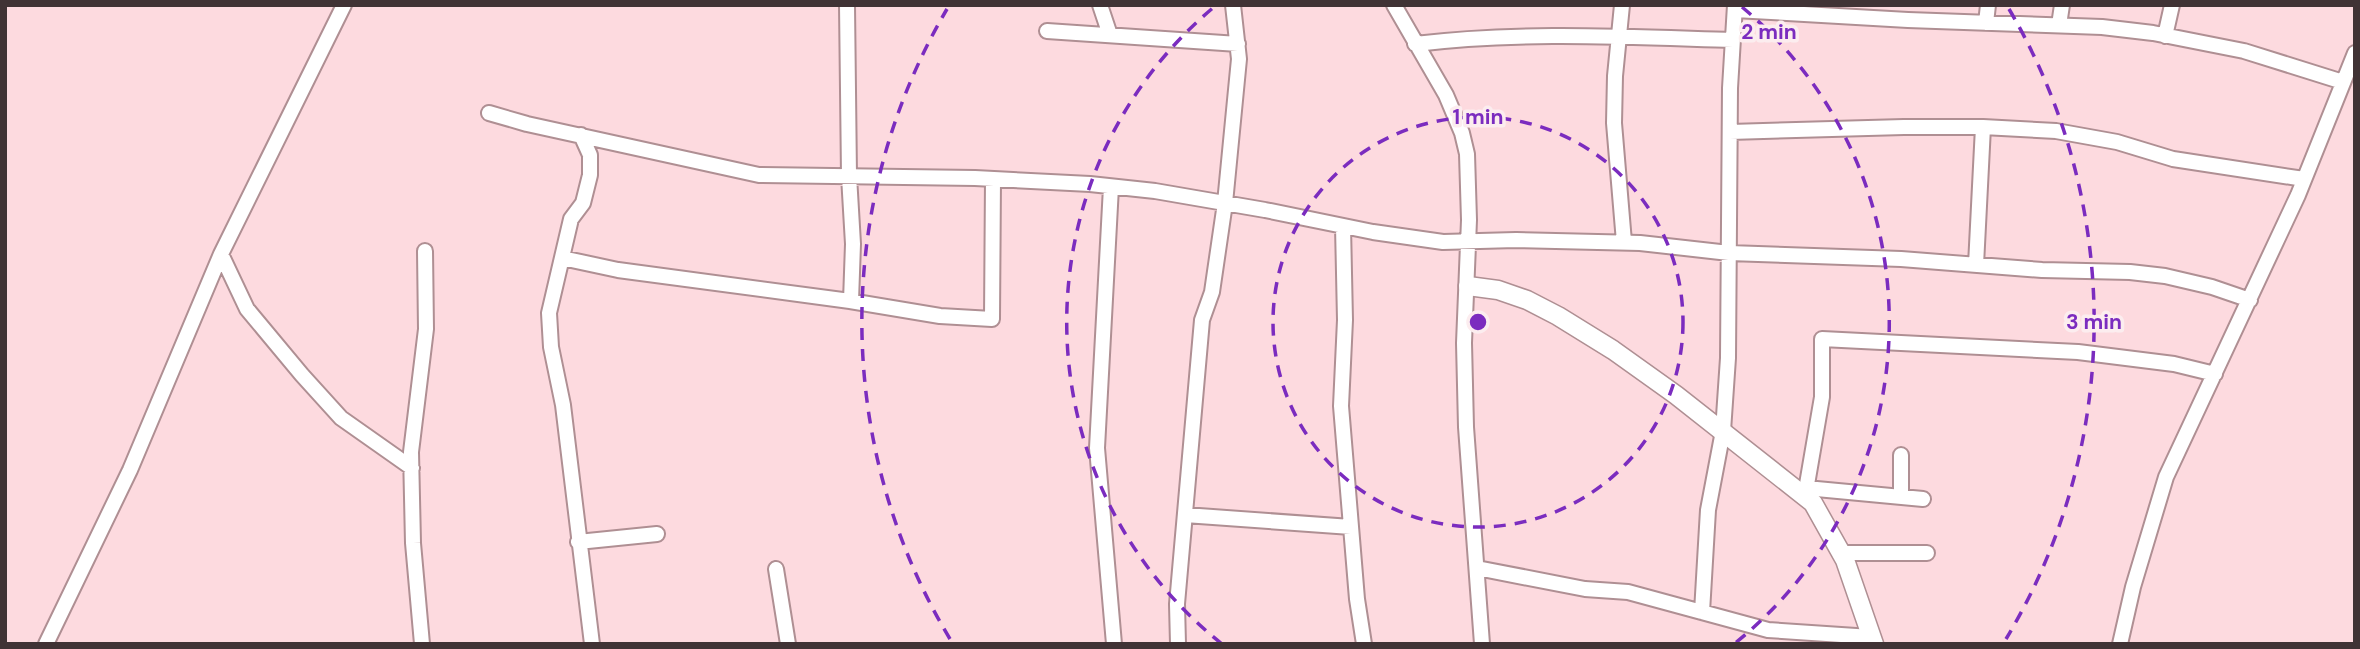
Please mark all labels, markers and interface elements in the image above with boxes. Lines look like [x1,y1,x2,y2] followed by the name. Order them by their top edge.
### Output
[1741,18,1797,46] text: 2 min
[1452,103,1504,131] text: 1 min
[2066,308,2122,336] text: 3 min
[1466,310,1490,334] centre of rings

